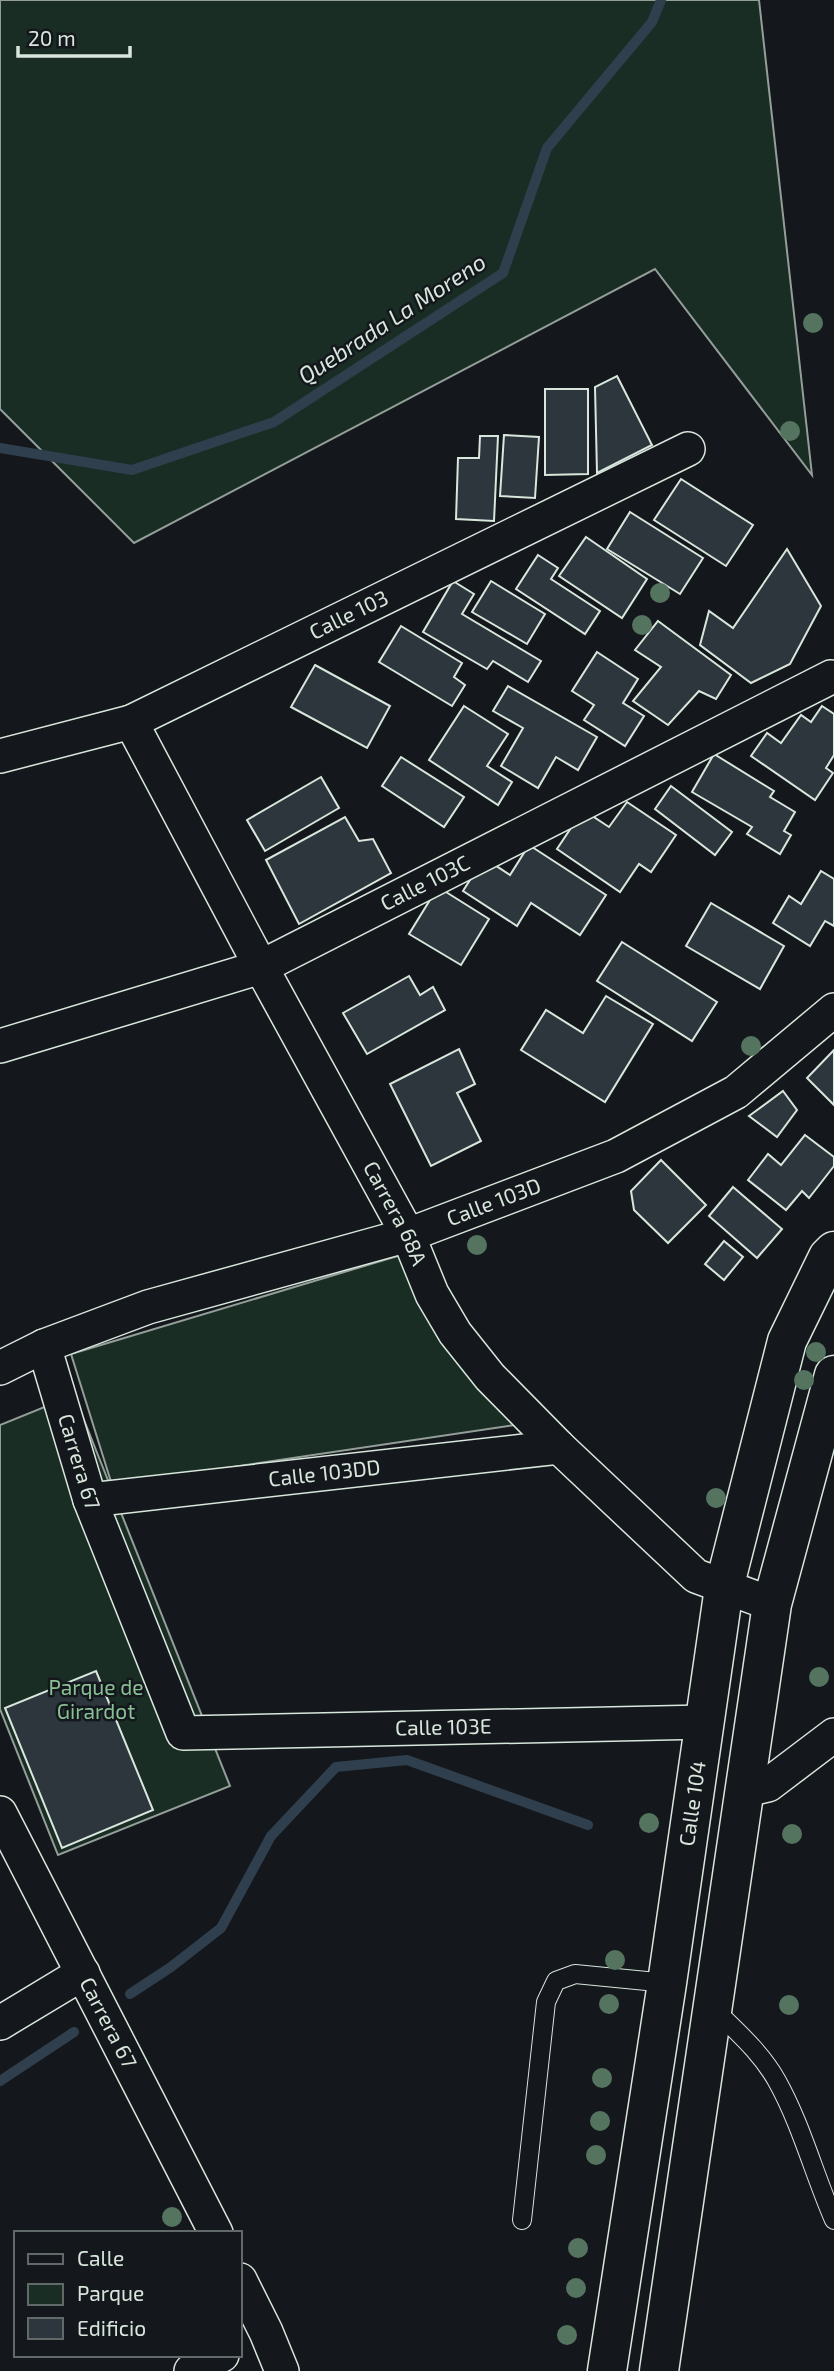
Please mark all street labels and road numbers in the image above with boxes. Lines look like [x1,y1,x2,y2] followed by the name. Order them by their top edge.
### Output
[305,584,392,644] street label: Calle 103
[376,849,473,915] street label: Calle 103C
[359,1156,433,1269] street label: Carrera 68A
[443,1172,544,1230] street label: Calle 103D
[54,1411,107,1513] street label: Carrera 67
[267,1453,382,1491] street label: Calle 103DD
[395,1713,492,1740] street label: Calle 103E
[673,1759,710,1848] street label: Calle 104
[76,1973,143,2072] street label: Carrera 67

